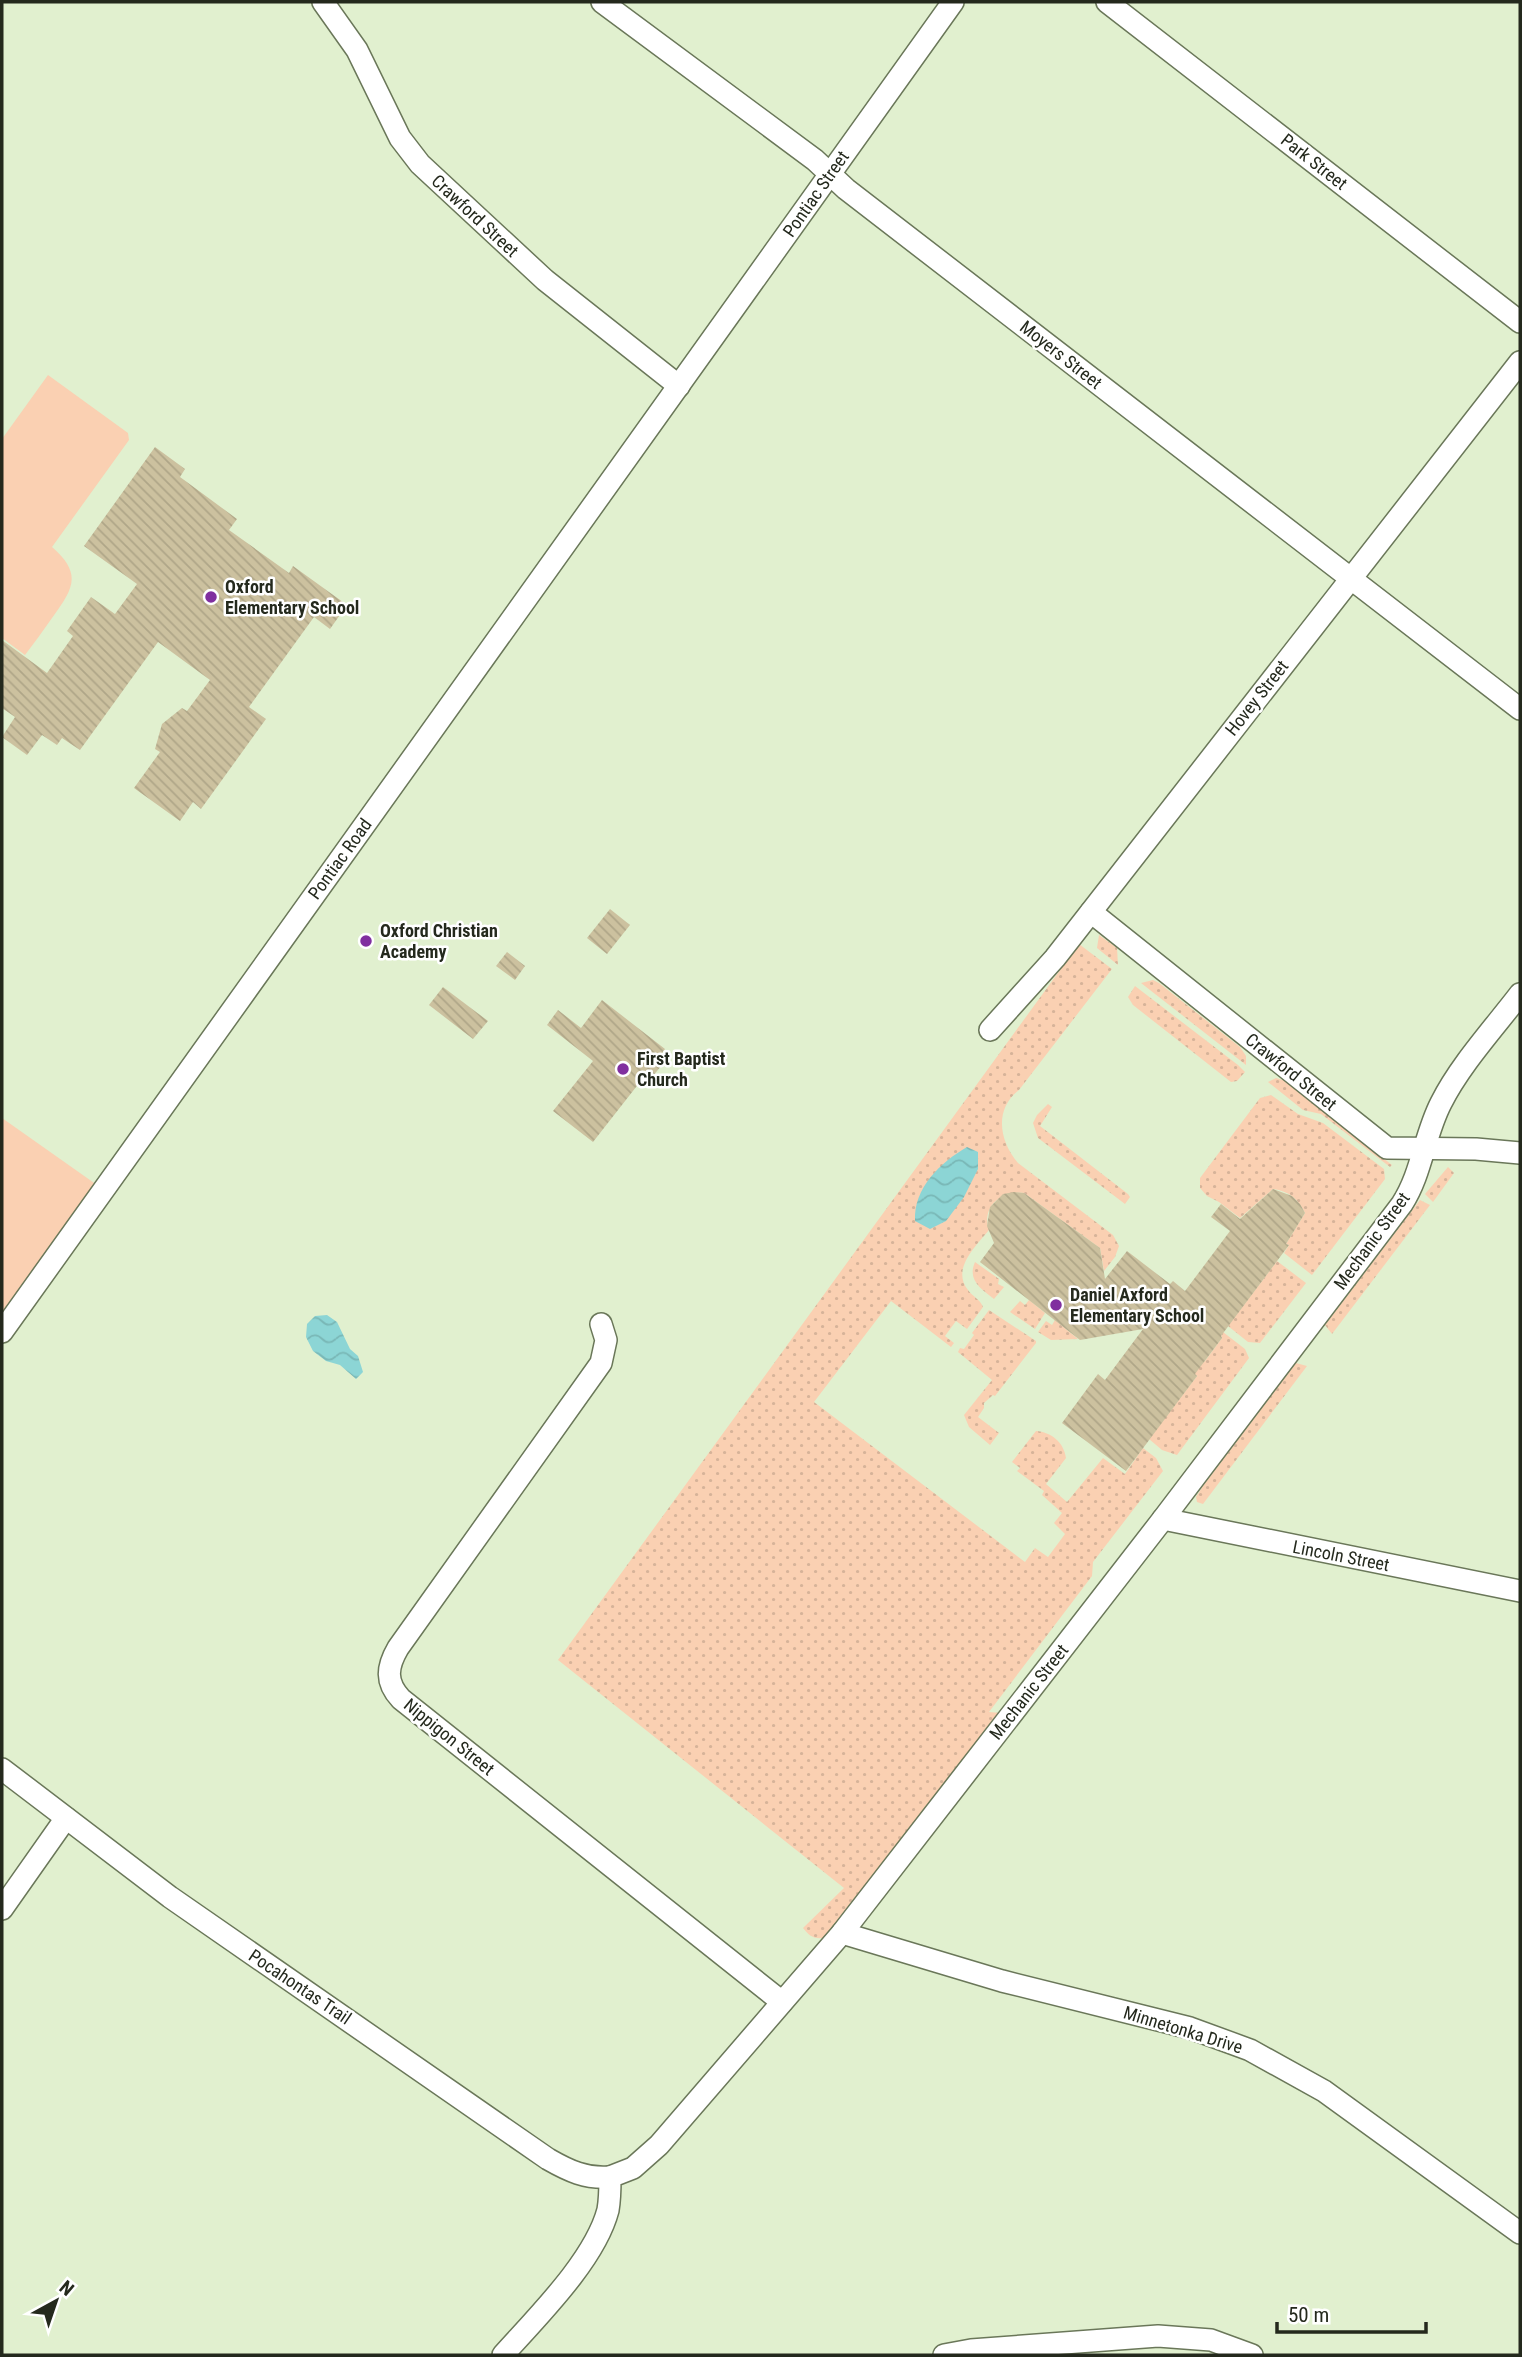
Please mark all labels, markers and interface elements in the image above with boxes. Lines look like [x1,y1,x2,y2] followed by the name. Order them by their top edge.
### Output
[1277,129,1352,194] street label: Park Street
[778,147,853,241] street label: Pontiac Street
[428,170,523,261] street label: Crawford Street
[1016,316,1107,393] street label: Moyers Street
[225,576,359,618] place label: Oxford Elementary School
[203,589,219,605] marker: Oxford Elementary School
[1221,656,1293,740] street label: Hovey Street
[303,814,376,903] street label: Pontiac Road
[380,920,498,962] place label: Oxford Christian Academy
[358,933,374,949] marker: Oxford Christian Academy
[1242,1029,1341,1115] street label: Crawford Street
[637,1048,726,1090] place label: First Baptist Church
[615,1061,631,1077] marker: First Baptist Church
[1329,1188,1414,1293] street label: Mechanic Street
[1070,1284,1204,1326] place label: Daniel Axford Elementary School
[1048,1297,1064,1313] marker: Daniel Axford Elementary School
[1291,1536,1391,1575] street label: Lincoln Street
[985,1640,1072,1744] street label: Mechanic Street
[400,1694,499,1779] street label: Nippigon Street
[245,1945,355,2029] street label: Pocahontas Trail
[1121,2001,1245,2058] street label: Minnetonka Drive
[21,2266,91,2336] north arrow
[55,2276,78,2301] text: N
[1277,2290,1426,2334] scale bar
[1288,2303,1329,2327] text: 50 m

